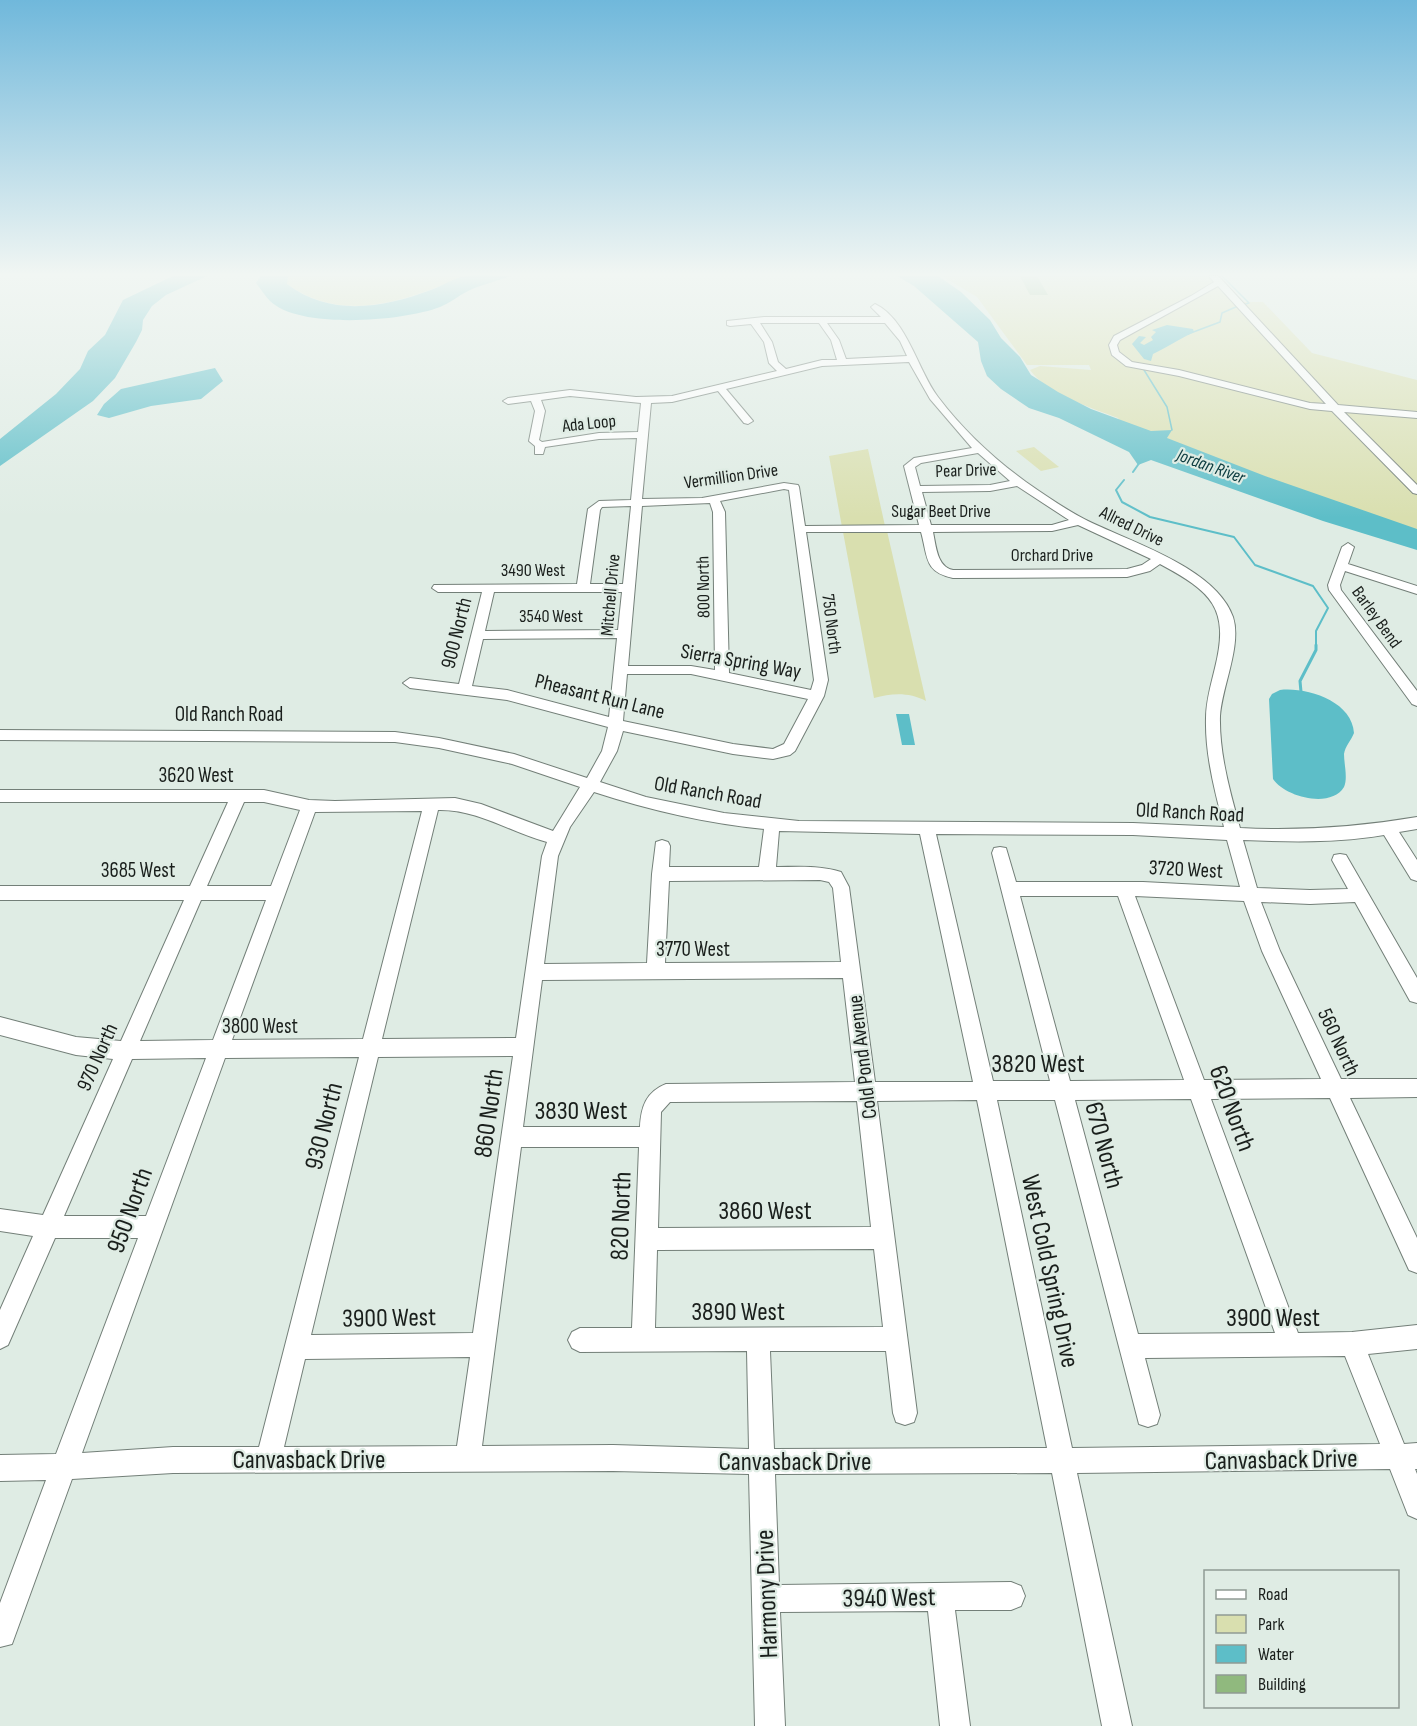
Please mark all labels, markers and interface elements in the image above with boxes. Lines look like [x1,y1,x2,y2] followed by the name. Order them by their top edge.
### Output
[560,410,617,437] street label: Ada Loop
[1173,444,1249,489] water label: Jordan River
[935,459,997,482] street label: Pear Drive
[683,460,779,493] street label: Vermillion Drive
[891,501,991,522] street label: Sugar Beet Drive
[1095,502,1167,551] street label: Allred Drive
[1011,545,1093,566] street label: Orchard Drive
[596,553,625,637] street label: Mitchell Drive
[692,556,715,618] street label: 800 North
[501,560,566,581] street label: 3490 West
[1347,582,1406,652] street label: Barley Bend
[817,593,846,655] street label: 750 North
[436,595,477,671] street label: 900 North
[519,606,583,627] street label: 3540 West
[679,639,803,684] street label: Sierra Spring Way
[532,668,667,725] street label: Pheasant Run Lane
[175,702,283,727] street label: Old Ranch Road
[158,763,234,788] street label: 3620 West
[652,771,764,814] street label: Old Ranch Road
[1135,797,1245,828] street label: Old Ranch Road
[1148,855,1224,884] street label: 3720 West
[101,858,175,883] street label: 3685 West
[656,937,730,962] street label: 3770 West
[842,994,883,1120] street label: Cold Pond Avenue
[1312,1005,1365,1080] street label: 560 North
[222,1014,298,1039] street label: 3800 West
[72,1019,123,1095] street label: 970 North
[991,1049,1085,1080] street label: 3820 West
[1202,1061,1261,1156] street label: 620 North
[468,1067,511,1160] street label: 860 North
[299,1079,350,1173] street label: 930 North
[534,1096,628,1127] street label: 3830 West
[1077,1099,1130,1192] street label: 670 North
[101,1164,160,1257] street label: 950 North
[604,1171,639,1261] street label: 820 North
[1014,1172,1085,1371] street label: West Cold Spring Drive
[718,1196,812,1227] street label: 3860 West
[691,1297,785,1328] street label: 3890 West
[342,1302,436,1335] street label: 3900 West
[1226,1303,1320,1334] street label: 3900 West
[1204,1444,1358,1477] street label: Canvasback Drive
[233,1445,385,1476] street label: Canvasback Drive
[719,1447,871,1478] street label: Canvasback Drive
[750,1529,785,1659] street label: Harmony Drive
[1204,1570,1399,1708] legend
[842,1582,936,1615] street label: 3940 West
[1258,1584,1288,1605] text: Road
[1258,1614,1284,1635] text: Park
[1258,1644,1294,1665] text: Water
[1258,1674,1306,1695] text: Building

